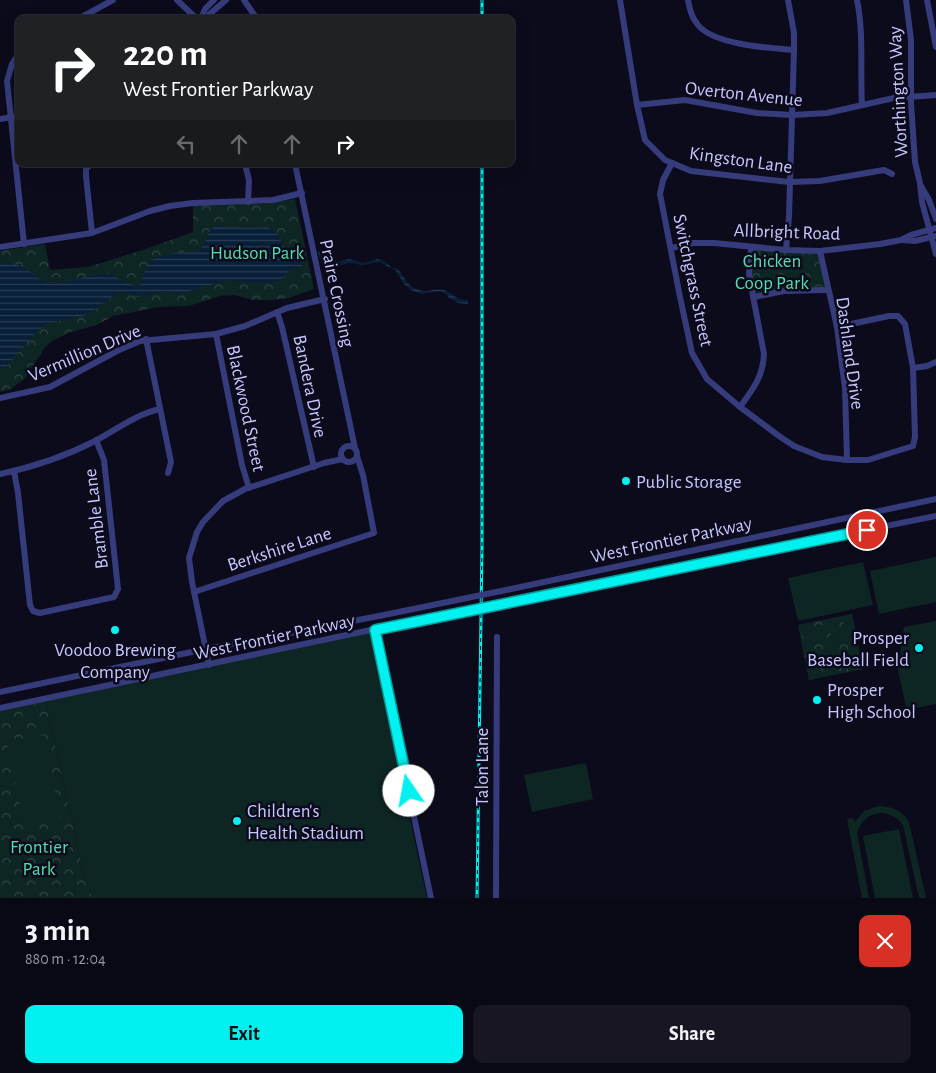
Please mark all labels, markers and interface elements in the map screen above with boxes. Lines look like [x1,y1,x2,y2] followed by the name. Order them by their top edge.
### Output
[886,26,911,158] street label: Worthington Way
[40,35,105,100] icon: right
[123,37,208,72] text: 220 m
[123,78,313,100] text: West Frontier Parkway
[684,79,804,110] street label: Overton Avenue
[172,130,200,158] icon: left
[225,130,253,158] icon: ahead
[278,130,306,158] icon: ahead
[331,130,359,158] icon: right
[688,144,794,177] street label: Kingston Lane
[669,212,716,348] street label: Switchgrass Street
[733,221,841,244] street label: Allbright Road
[316,238,357,350] street label: Praire Crossing
[210,244,304,263] park label: Hudson Park
[735,252,809,293] park label: Chicken Coop Park
[832,296,867,411] street label: Dashland Drive
[26,321,144,386] street label: Vermillion Drive
[289,333,330,439] street label: Bandera Drive
[223,343,268,473] street label: Blackwood Street
[81,467,112,570] street label: Bramble Lane
[636,473,741,492] place label: Public Storage
[620,475,632,487] marker: Public Storage
[846,509,888,551] pin
[589,514,754,567] street label: West Frontier Parkway
[853,516,881,544] icon: arrive
[225,524,334,575] street label: Berkshire Lane
[192,611,357,664] street label: West Frontier Parkway
[109,624,121,636] marker: Voodoo Brewing Company
[807,629,909,670] place label: Prosper Baseball Field
[54,641,177,682] place label: Voodoo Brewing Company
[913,642,925,654] marker: Prosper Baseball Field
[827,681,916,722] place label: Prosper High School
[811,694,823,706] marker: Prosper High School
[473,728,492,806] street label: Talon Lane
[382,764,434,816] position arrow
[247,802,364,843] place label: Children's Health Stadium
[231,815,243,827] marker: Children's Health Stadium
[10,838,68,879] park label: Frontier Park
[859,915,911,967] button: close
[25,916,90,946] text: 3 min
[25,951,106,967] text: 880 m · 12:04
[25,1005,463,1063] button: Exit
[473,1005,911,1063] button: Share

